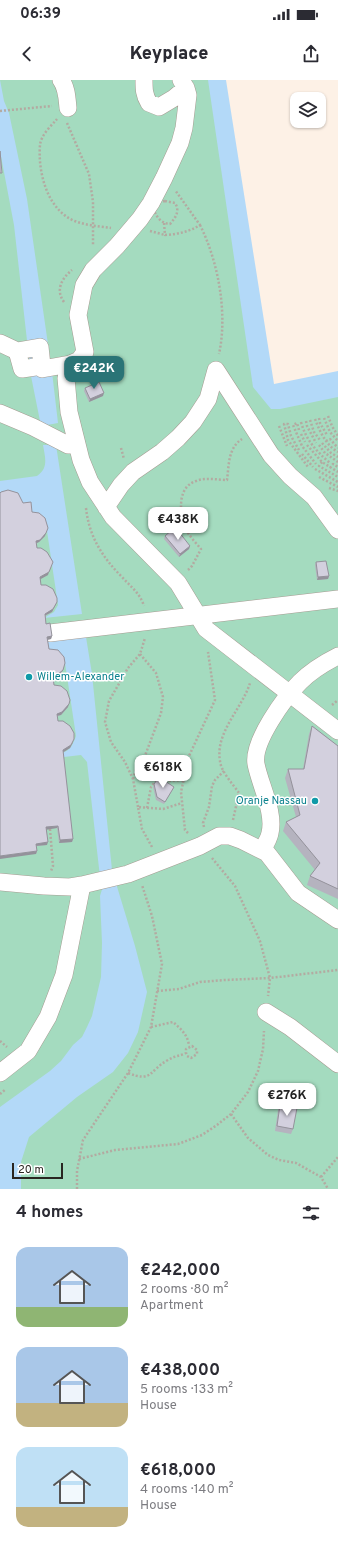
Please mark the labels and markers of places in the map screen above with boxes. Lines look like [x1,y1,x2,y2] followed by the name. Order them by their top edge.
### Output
[66,356,122,390] pin: €242K
[150,507,206,541] pin: €438K
[37,670,125,684] place label: Willem-Alexander
[24,672,34,682] marker: Willem-Alexander
[135,755,191,789] pin: €618K
[236,794,307,808] place label: Oranje Nassau
[310,796,320,806] marker: Oranje Nassau
[259,1083,315,1117] pin: €276K

